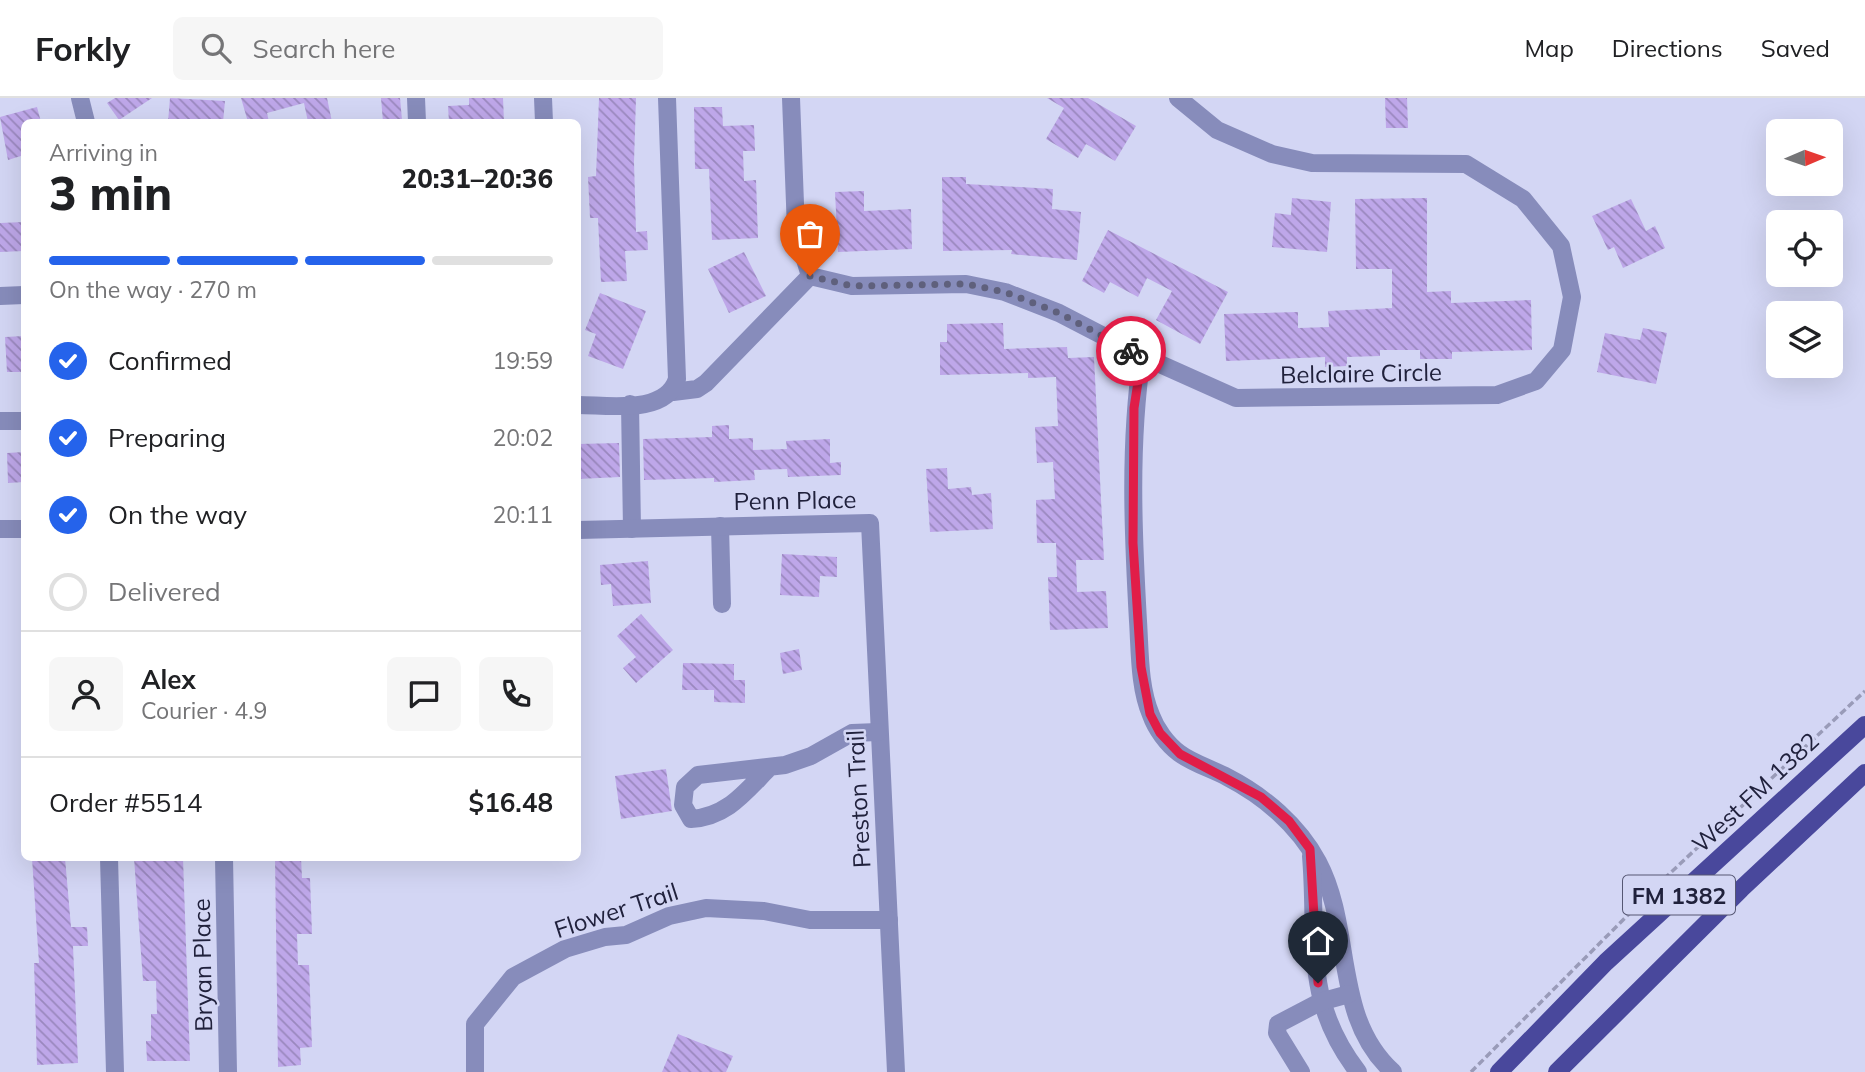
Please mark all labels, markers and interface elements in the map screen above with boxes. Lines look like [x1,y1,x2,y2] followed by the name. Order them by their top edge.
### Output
[173,17,663,80] search box
[35,28,131,69] text: Forkly
[197,29,235,67] icon: search
[253,32,395,65] text: Search here
[1524,33,1574,63] text: Map
[1612,33,1723,63] text: Directions
[1761,33,1830,63] text: Saved
[1766,119,1843,196] north arrow
[1766,119,1843,378] map controls
[49,138,158,167] text: Arriving in
[402,162,553,195] text: 20:31–20:36
[49,164,172,222] text: 3 min
[780,204,840,276] pin
[1766,210,1843,287] button: locate
[791,215,829,253] icon: bag
[49,275,257,304] text: On the way · 270 m
[1766,301,1843,378] button: layers
[1096,316,1166,386] courier
[1112,332,1150,370] icon: bike
[49,342,87,380] icon: check
[108,344,232,377] text: Confirmed
[493,346,553,375] text: 19:59
[1280,357,1442,389] street label: Belclaire Circle
[49,419,87,457] icon: check
[108,421,226,454] text: Preparing
[493,423,553,452] text: 20:02
[733,484,857,516] street label: Penn Place
[49,496,87,534] icon: check
[108,498,247,531] text: On the way
[493,500,553,529] text: 20:11
[108,575,221,608] text: Delivered
[49,657,123,731] button: person
[387,657,461,731] button: chat
[479,657,553,731] button: phone
[141,663,196,696] text: Alex
[141,696,267,725] text: Courier · 4.9
[1685,726,1825,858] street label: West FM 1382
[839,729,877,869] street label: Preston Trail
[49,786,202,819] text: Order #5514
[469,786,553,819] text: $16.48
[550,876,682,944] street label: Flower Trail
[1623,876,1735,915] road number: FM 1382
[186,898,218,1032] street label: Bryan Place
[1288,911,1348,983] pin
[1299,922,1337,960] icon: home

